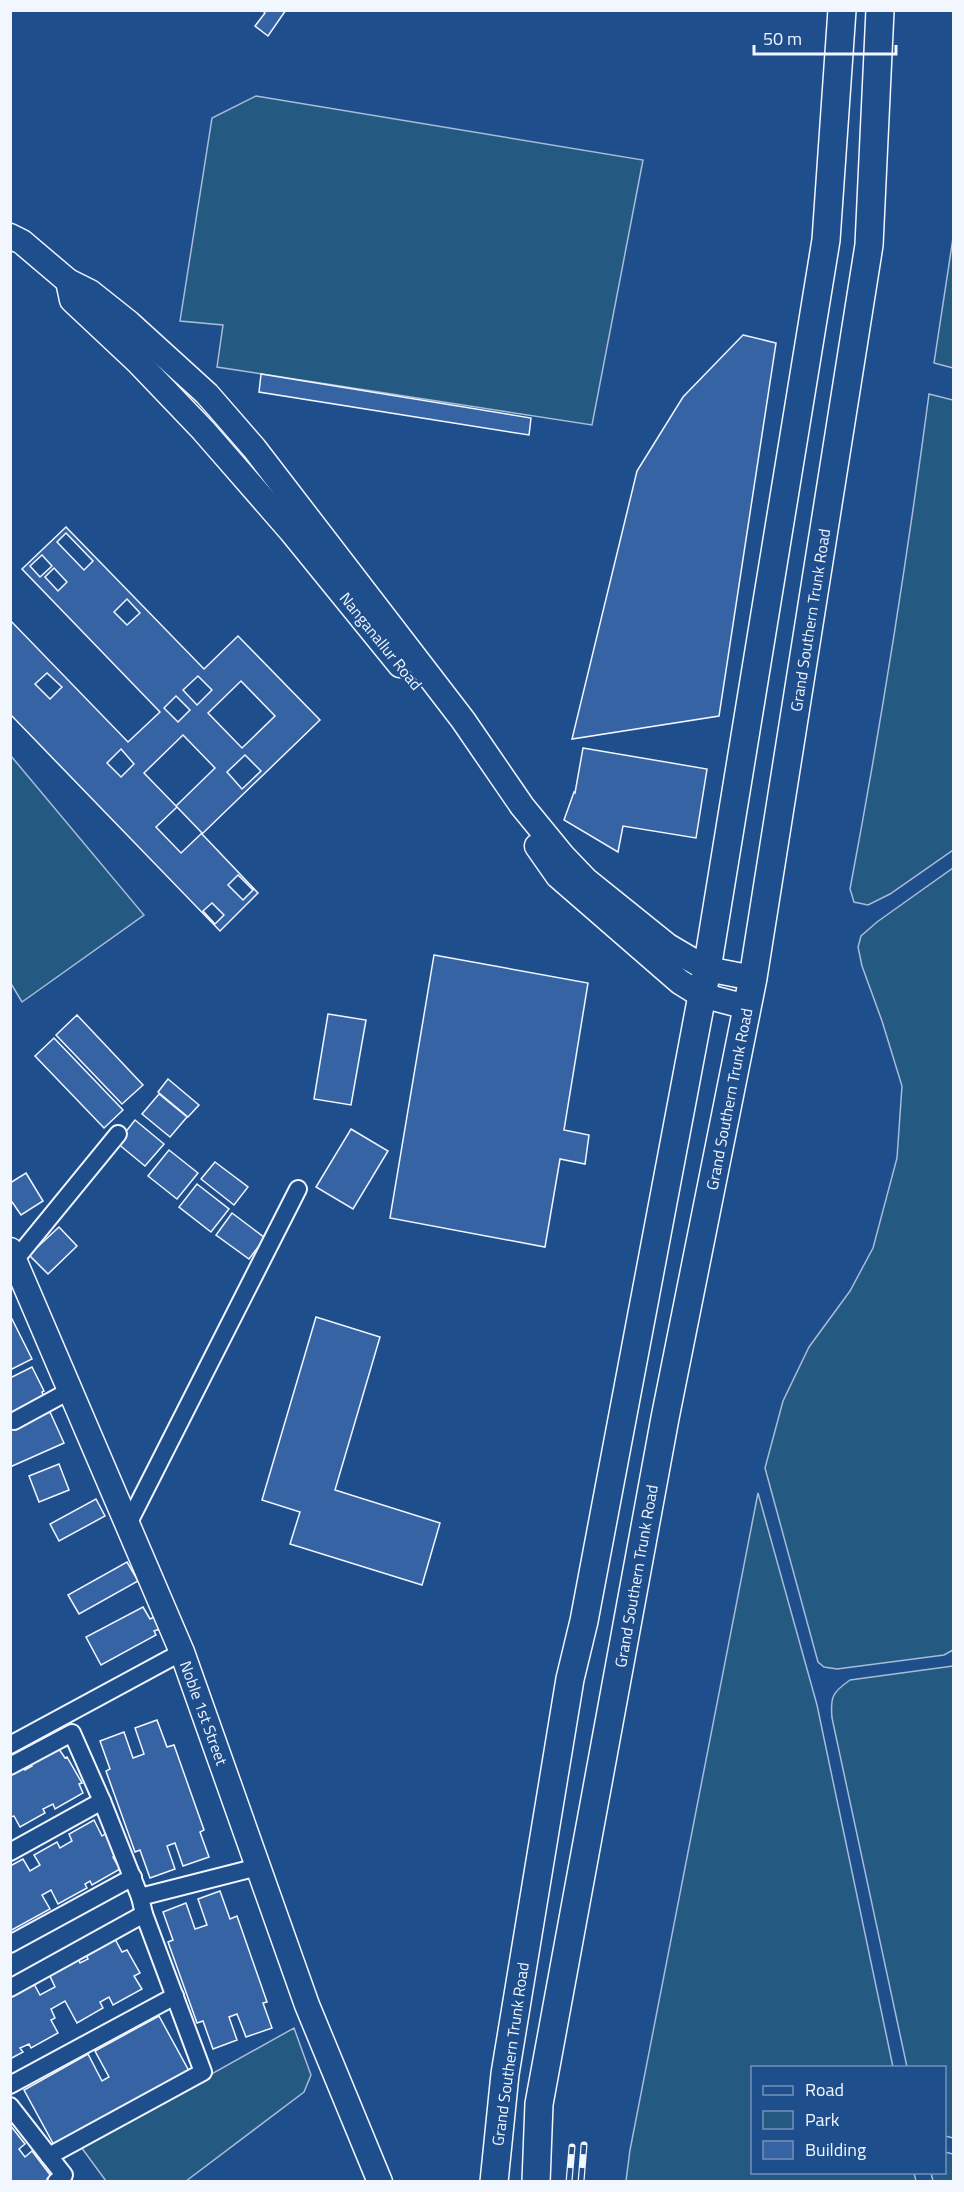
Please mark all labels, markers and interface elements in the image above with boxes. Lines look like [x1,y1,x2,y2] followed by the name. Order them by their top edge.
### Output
[754,18,896,56] scale bar
[763,25,802,52] text: 50 m
[784,527,836,713] street label: Grand Southern Trunk Road
[334,587,428,695] street label: Nanganallur Road
[700,1006,758,1192] street label: Grand Southern Trunk Road
[608,1483,664,1669] street label: Grand Southern Trunk Road
[174,1657,234,1769] street label: Noble 1st Street
[485,1961,535,2147] street label: Grand Southern Trunk Road
[751,2066,946,2174] legend
[805,2076,844,2103] text: Road
[805,2106,840,2133] text: Park
[805,2136,866,2163] text: Building

